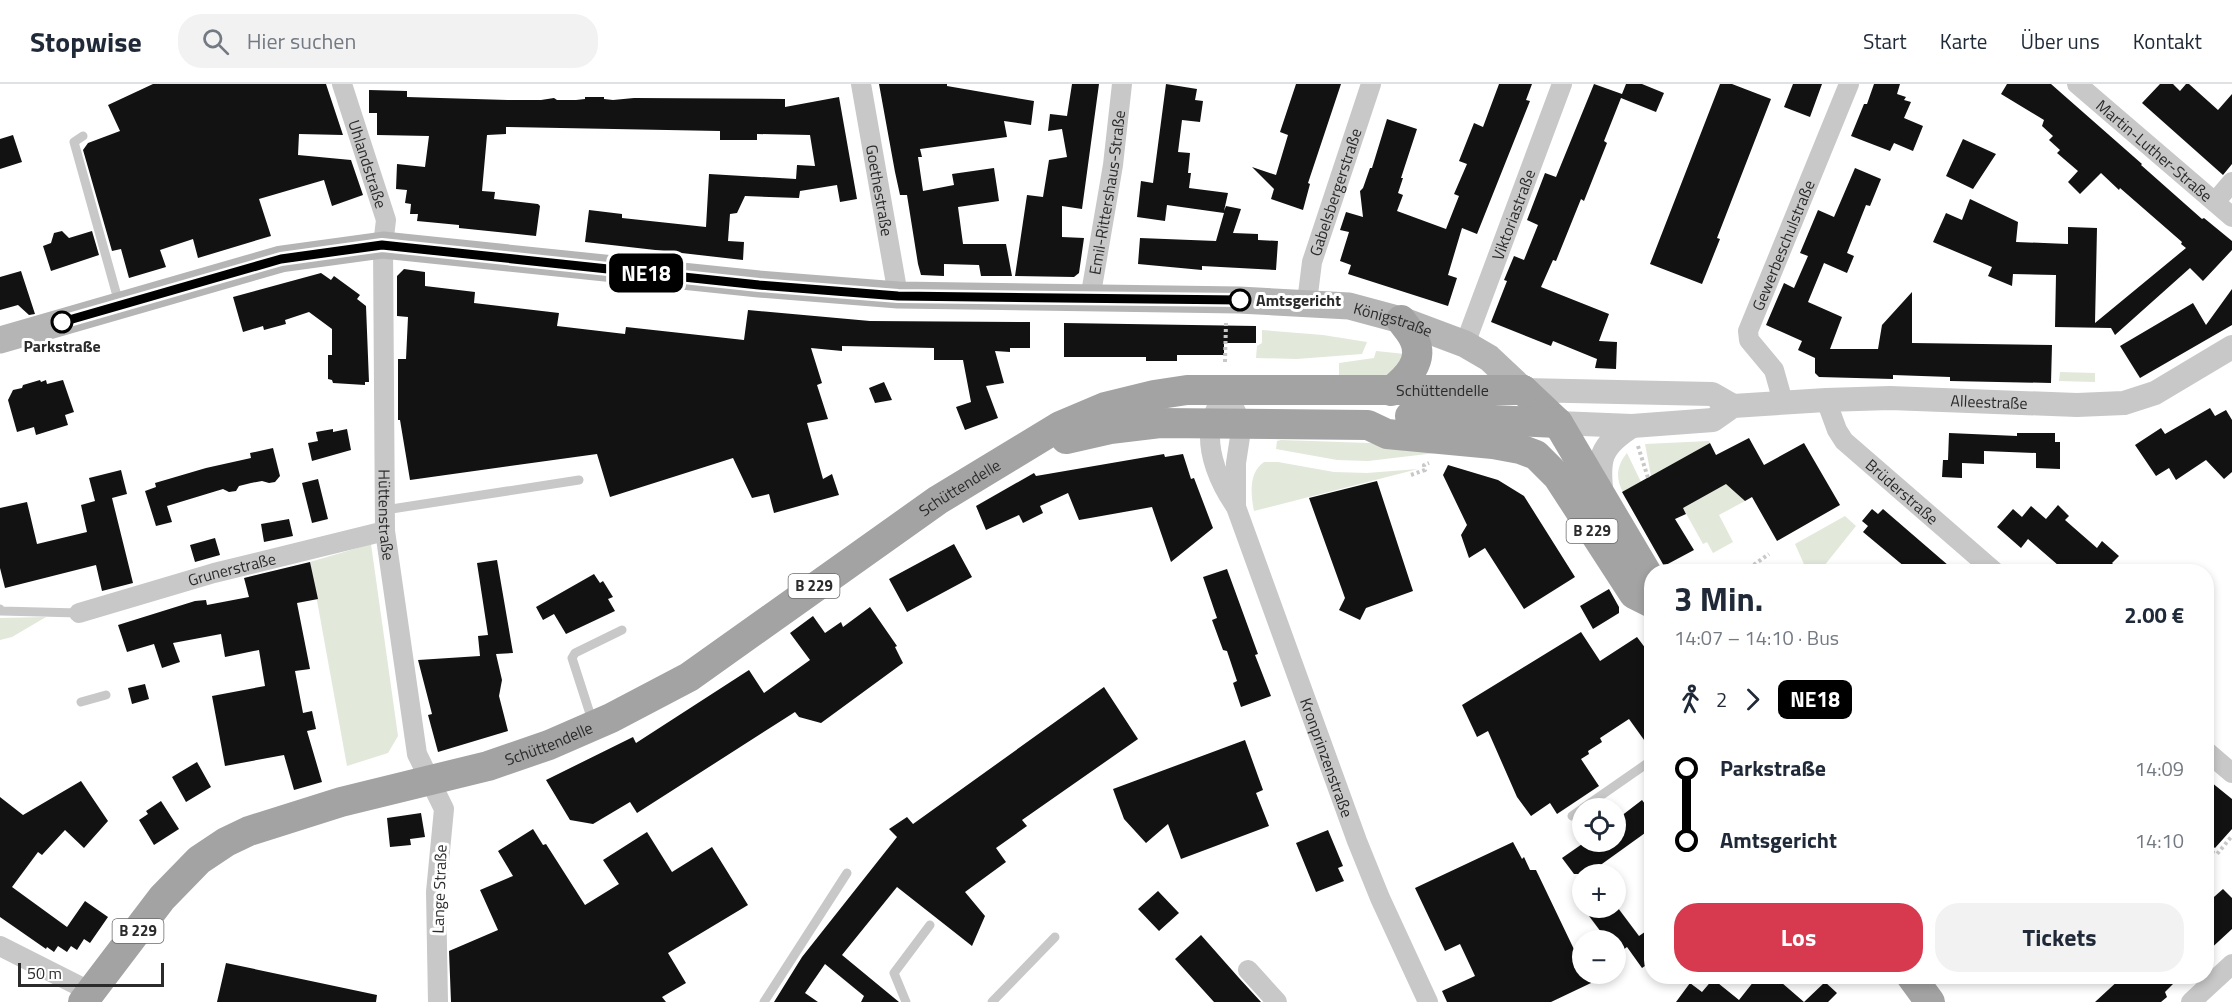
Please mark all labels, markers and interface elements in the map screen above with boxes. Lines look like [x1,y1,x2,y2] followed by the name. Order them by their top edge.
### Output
[178,14,598,68] search box
[30,20,142,63] text: Stopwise
[247,24,356,58] text: Hier suchen
[199,25,232,58] icon: search
[1863,25,1907,57] text: Start
[1940,25,1987,57] text: Karte
[2020,25,2100,57] text: Über uns
[2133,25,2202,57] text: Kontakt
[2091,94,2218,207] street label: Martin-Luther-Straße
[1082,109,1131,276] street label: Emil-Rittershaus-Straße
[342,117,393,211] street label: Uhlandstraße
[1303,125,1368,259] street label: Gabelsbergerstraße
[860,143,899,238] street label: Goethestraße
[1485,166,1541,264] street label: Viktoriastraße
[1746,176,1821,314] street label: Gewerbeschulstraße
[604,254,688,292] line badge: NE18
[621,257,671,289] text: NE18
[1256,288,1341,312] place label: Amtsgericht
[1229,289,1251,311] marker: Amtsgericht
[1351,296,1436,343] street label: Königstraße
[51,311,73,333] marker: Parkstraße
[23,334,101,358] place label: Parkstraße
[1396,378,1489,402] street label: Schüttendelle
[1950,388,2028,415] street label: Alleestraße
[913,453,1005,522] street label: Schüttendelle
[1860,453,1944,530] street label: Brüderstraße
[373,469,401,562] street label: Hüttenstraße
[1566,519,1618,543] road number: B 229
[185,546,278,592] street label: Grunerstraße
[788,574,840,598] road number: B 229
[1674,574,1763,624] text: 3 Min.
[2124,598,2184,632] text: 2.00 €
[1674,622,1839,653] text: 14:07 – 14:10 · Bus
[1674,683,1707,716] icon: walk
[1736,683,1769,716] icon: forward
[1790,683,1840,715] text: NE18
[1716,684,1727,715] text: 2
[1294,694,1359,821] street label: Kronprinzenstraße
[501,715,596,771] street label: Schüttendelle
[1720,751,1826,785] text: Parkstraße
[2135,753,2184,784] text: 14:09
[1572,798,1626,984] map controls
[1572,798,1626,852] button: locate
[1720,823,1837,857] text: Amtsgericht
[2135,825,2184,856] text: 14:10
[425,844,453,934] street label: Lange Straße
[1572,864,1626,918] button: +
[1674,903,1923,972] button: Los
[1935,903,2184,972] button: Tickets
[112,919,164,943] road number: B 229
[1572,930,1626,984] button: −
[18,960,164,988] scale bar
[27,961,62,985] text: 50 m

